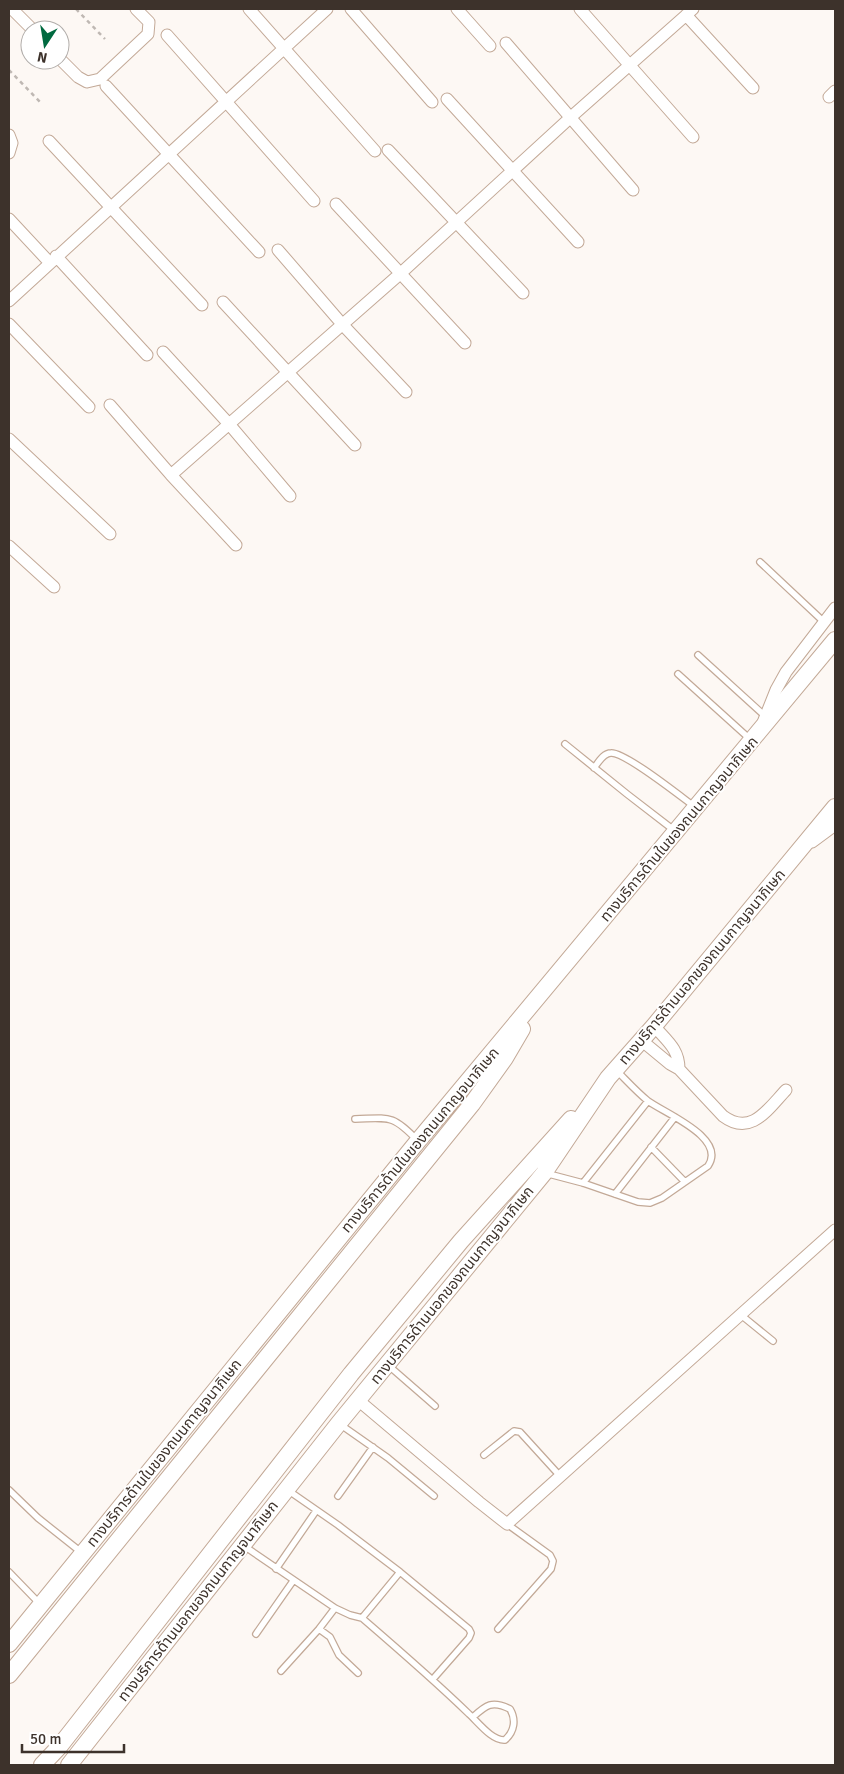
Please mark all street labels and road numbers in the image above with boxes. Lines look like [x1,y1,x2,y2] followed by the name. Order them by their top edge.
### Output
[596,733,762,925] street label: ทางบริการด้านในของถนนกาญจนาภิเษก
[615,866,789,1068] street label: ทางบริการด้านนอกของถนนกาญจนาภิเษก
[337,1044,503,1236] street label: ทางบริการด้านในของถนนกาญจนาภิเษก
[366,1182,538,1388] street label: ทางบริการด้านนอกของถนนกาญจนาภิเษก
[83,1356,245,1550] street label: ทางบริการด้านในของถนนกาญจนาภิเษก
[114,1497,282,1705] street label: ทางบริการด้านนอกของถนนกาญจนาภิเษก

